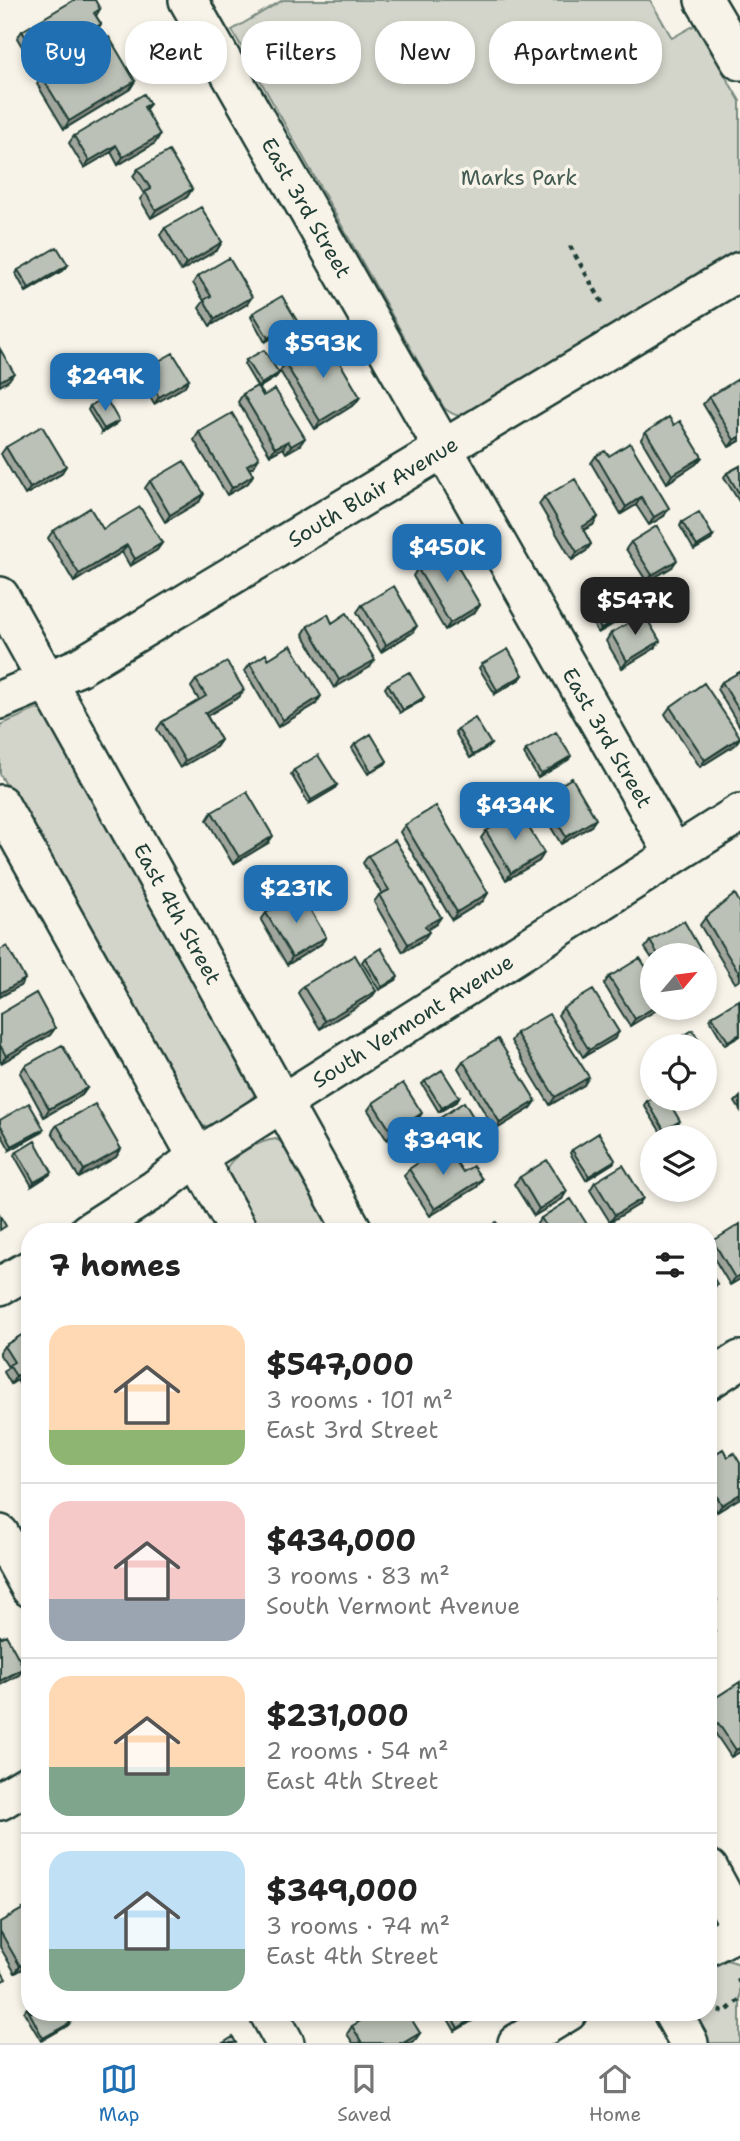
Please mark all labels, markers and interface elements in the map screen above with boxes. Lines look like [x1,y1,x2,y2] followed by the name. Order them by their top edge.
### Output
[21,21,111,84] chip: Buy
[125,21,227,84] chip: Rent
[241,21,361,84] chip: Filters
[375,21,475,84] chip: New
[489,21,662,84] chip: Apartment
[255,133,357,283] street label: East 3rd Street
[461,164,577,192] park label: Marks Park
[274,320,372,380] pin: $593K
[284,328,362,358] text: $593K
[56,354,154,413] pin: $249K
[66,361,144,391] text: $249K
[283,430,463,554] street label: South Blair Avenue
[398,524,496,584] pin: $450K
[408,532,486,562] text: $450K
[586,578,684,637] pin: $547K
[596,585,674,615] text: $547K
[556,663,658,813] street label: East 3rd Street
[466,782,564,842] pin: $434K
[476,790,554,820] text: $434K
[127,838,227,990] street label: East 4th Street
[247,866,345,925] pin: $231K
[260,873,332,903] text: $231K
[640,943,718,1020] north arrow
[640,943,717,1202] map controls
[307,948,519,1094] street label: South Vermont Avenue
[640,1034,717,1111] button: locate
[394,1118,492,1177] pin: $349K
[404,1125,482,1155] text: $349K
[640,1125,717,1202] button: layers
[49,1245,181,1286] text: 7 homes
[651,1246,689,1284] icon: filters
[266,1344,414,1385] text: $547,000
[105,1353,189,1437] icon: home
[266,1385,453,1415] text: 3 rooms · 101 m²
[266,1415,438,1445] text: East 3rd Street
[266,1520,416,1561] text: $434,000
[105,1529,189,1613] icon: home
[266,1561,450,1591] text: 3 rooms · 83 m²
[266,1591,520,1621] text: South Vermont Avenue
[266,1695,409,1736] text: $231,000
[105,1704,189,1788] icon: home
[266,1736,449,1766] text: 2 rooms · 54 m²
[266,1766,439,1796] text: East 4th Street
[266,1870,418,1911] text: $349,000
[105,1879,189,1963] icon: home
[266,1911,450,1941] text: 3 rooms · 74 m²
[266,1941,439,1971] text: East 4th Street
[99,2060,140,2127] tab: Map
[337,2060,391,2127] tab: Saved
[589,2060,641,2127] tab: Home

